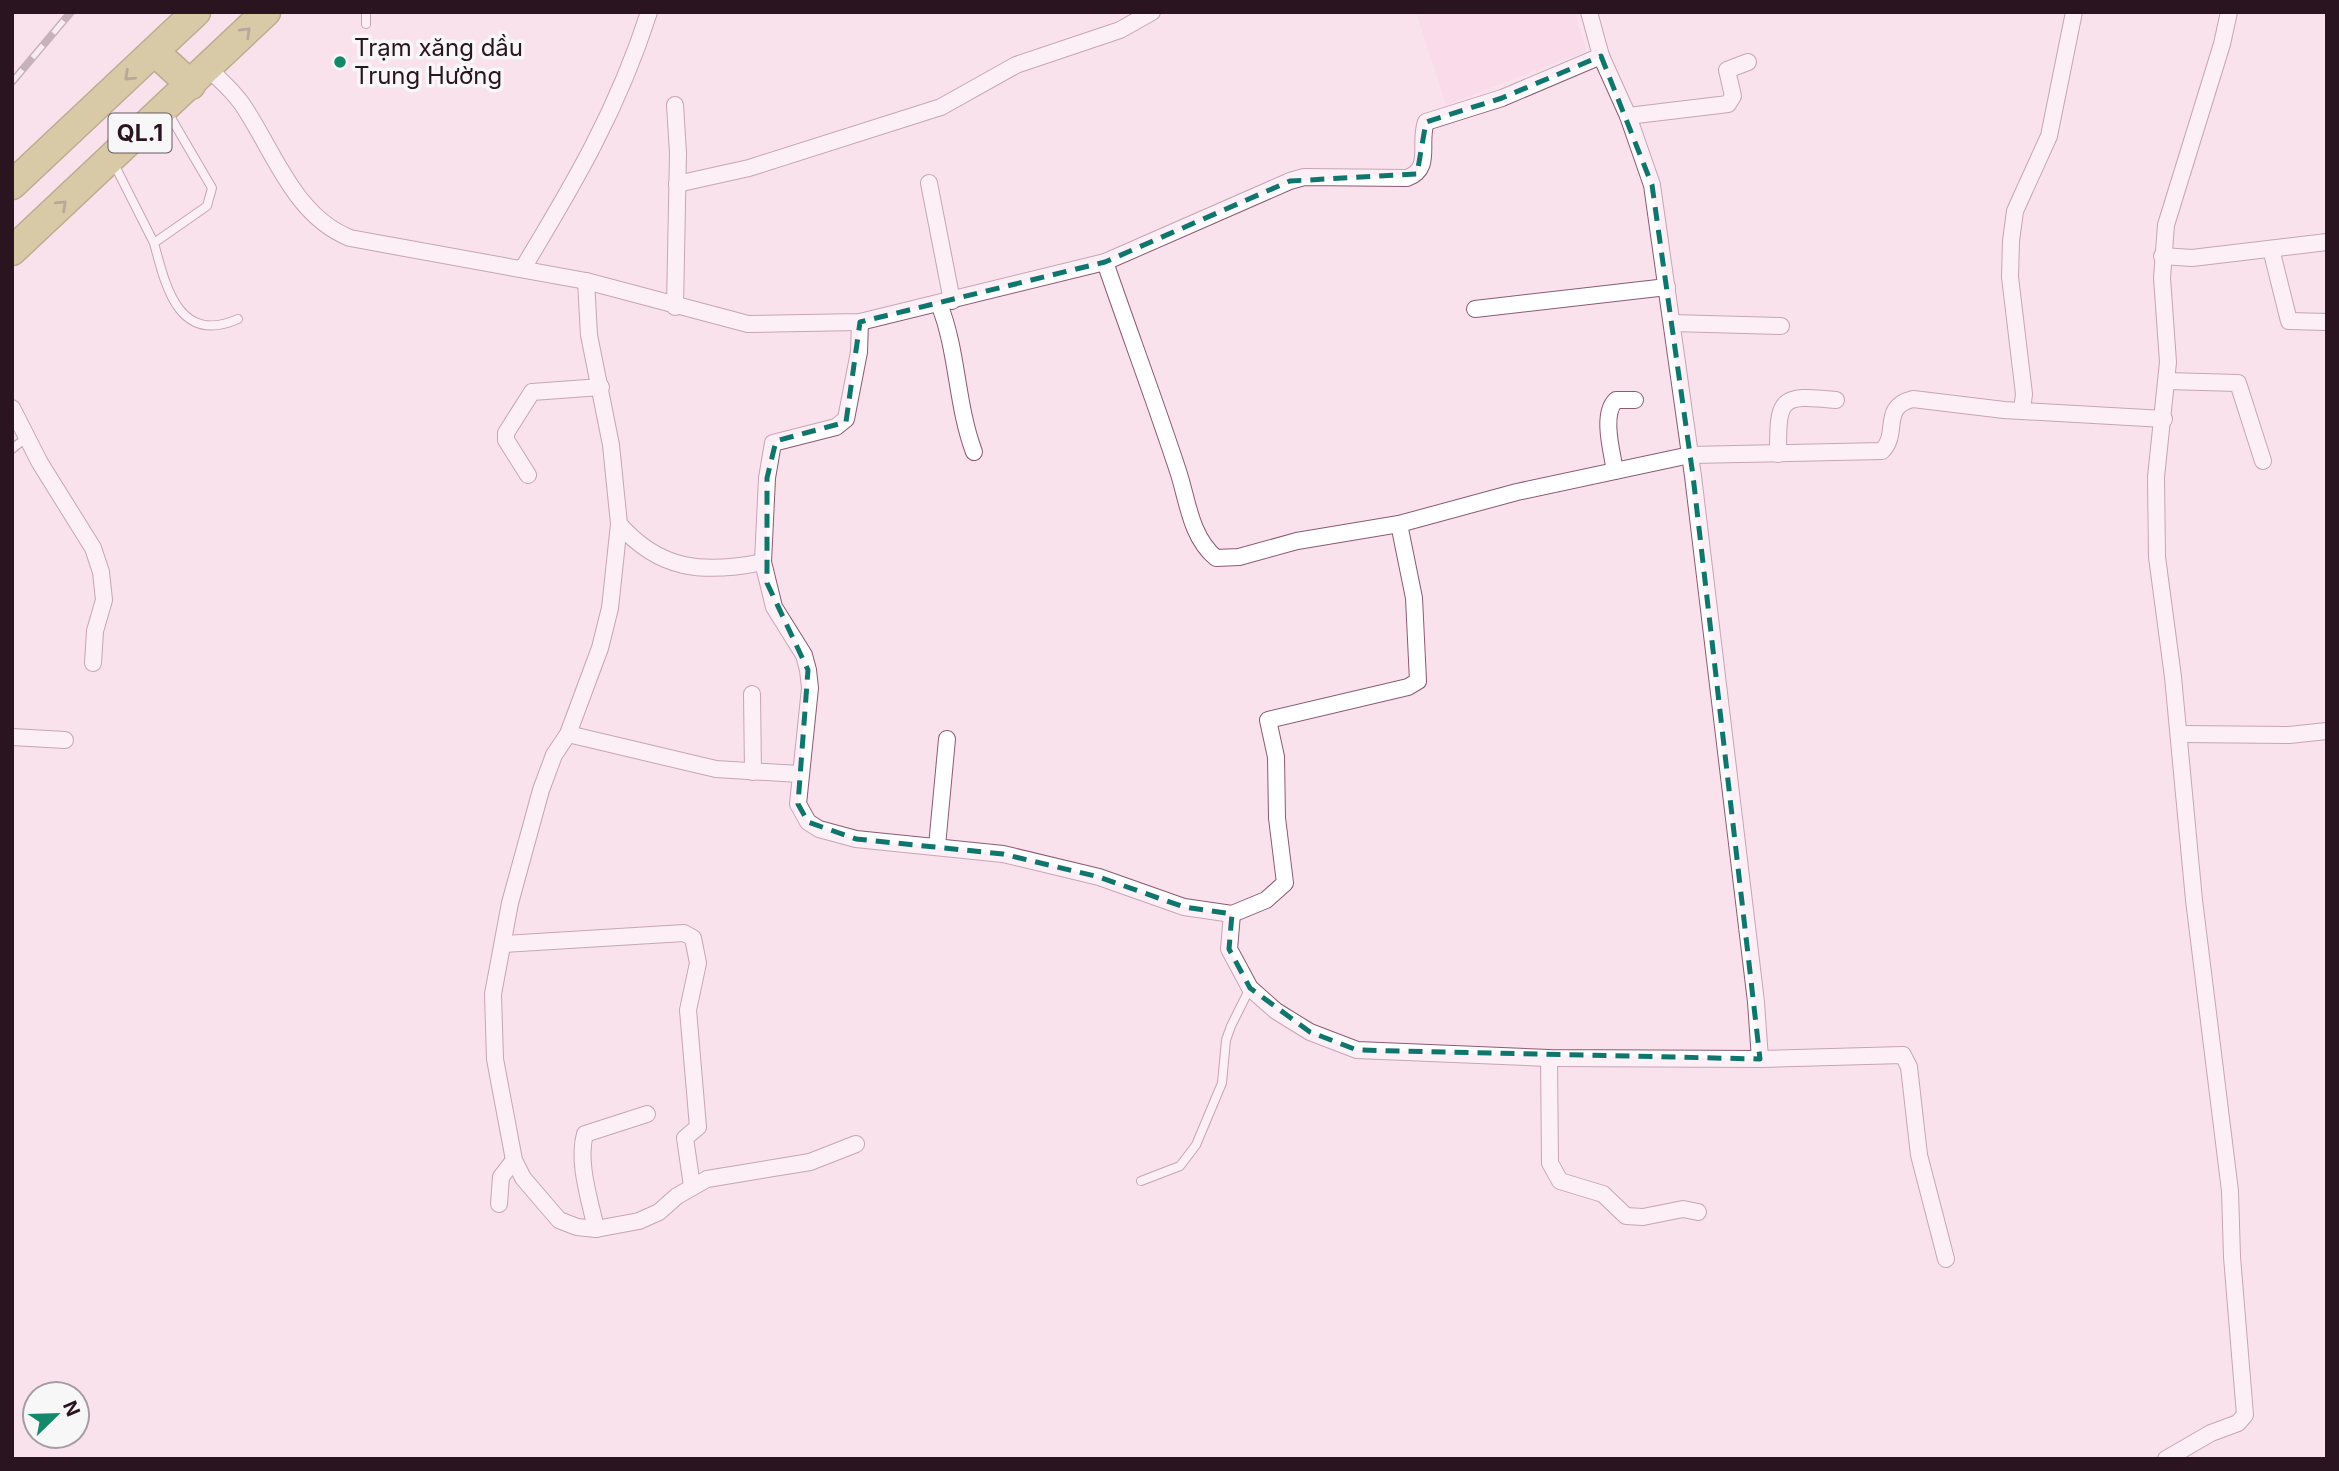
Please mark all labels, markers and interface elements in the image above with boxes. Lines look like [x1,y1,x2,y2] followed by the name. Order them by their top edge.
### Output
[237,27,250,40] one-way arrow
[354,33,523,90] place label: Trạm xăng dầu Trung Hường
[332,54,348,70] marker: Trạm xăng dầu Trung Hường
[124,68,137,81] one-way arrow
[108,114,172,152] road number: QL.1
[54,200,67,213] one-way arrow
[21,1380,91,1450] north arrow
[58,1397,85,1420] text: N

